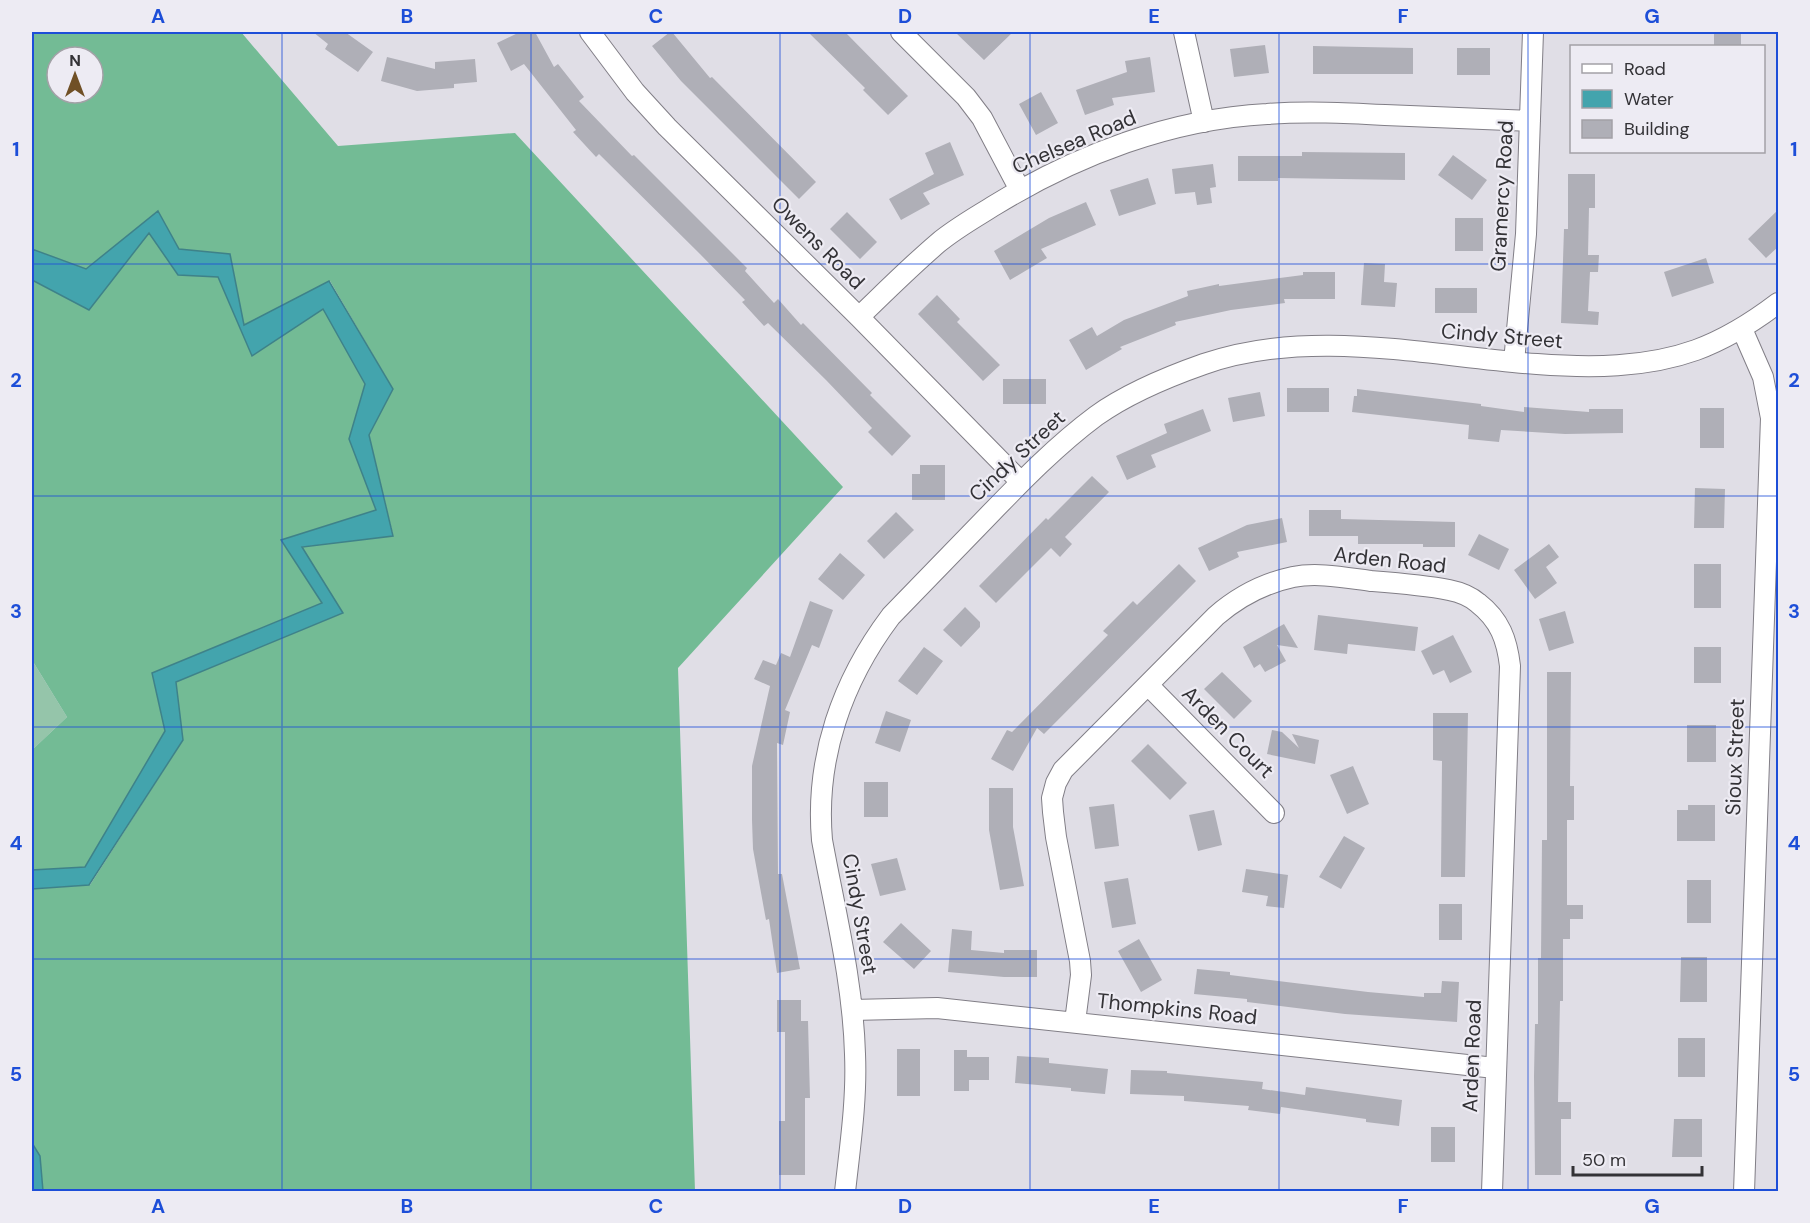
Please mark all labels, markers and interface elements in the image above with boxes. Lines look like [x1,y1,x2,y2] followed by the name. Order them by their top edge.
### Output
[151,3,165,29] text: A
[401,3,413,29] text: B
[649,3,663,29] text: C
[898,3,912,29] text: D
[1148,3,1160,29] text: E
[1397,3,1409,29] text: F
[1644,3,1660,29] text: G
[45,45,105,105] north arrow
[1570,45,1765,153] legend
[69,50,81,71] text: N
[1624,57,1666,81] text: Road
[1624,87,1674,111] text: Water
[1008,103,1140,181] street label: Chelsea Road
[1624,117,1689,141] text: Building
[1484,120,1520,272] street label: Gramercy Road
[12,136,20,162] text: 1
[1790,136,1798,162] text: 1
[765,190,871,296] street label: Owens Road
[1440,317,1564,355] street label: Cindy Street
[10,367,22,393] text: 2
[1788,367,1800,393] text: 2
[963,404,1071,508] street label: Cindy Street
[1332,540,1448,580] street label: Arden Road
[10,598,22,624] text: 3
[1788,598,1800,624] text: 3
[1176,680,1280,784] street label: Arden Court
[1719,698,1751,816] street label: Sioux Street
[10,830,23,856] text: 4
[1788,830,1801,856] text: 4
[836,851,884,977] street label: Cindy Street
[1096,987,1258,1031] street label: Thompkins Road
[1456,999,1488,1113] street label: Arden Road
[10,1061,22,1087] text: 5
[1788,1061,1800,1087] text: 5
[1573,1139,1702,1177] scale bar
[1582,1148,1626,1172] text: 50 m
[151,1193,165,1219] text: A
[401,1193,413,1219] text: B
[649,1193,663,1219] text: C
[898,1193,912,1219] text: D
[1148,1193,1160,1219] text: E
[1397,1193,1409,1219] text: F
[1644,1193,1660,1219] text: G

